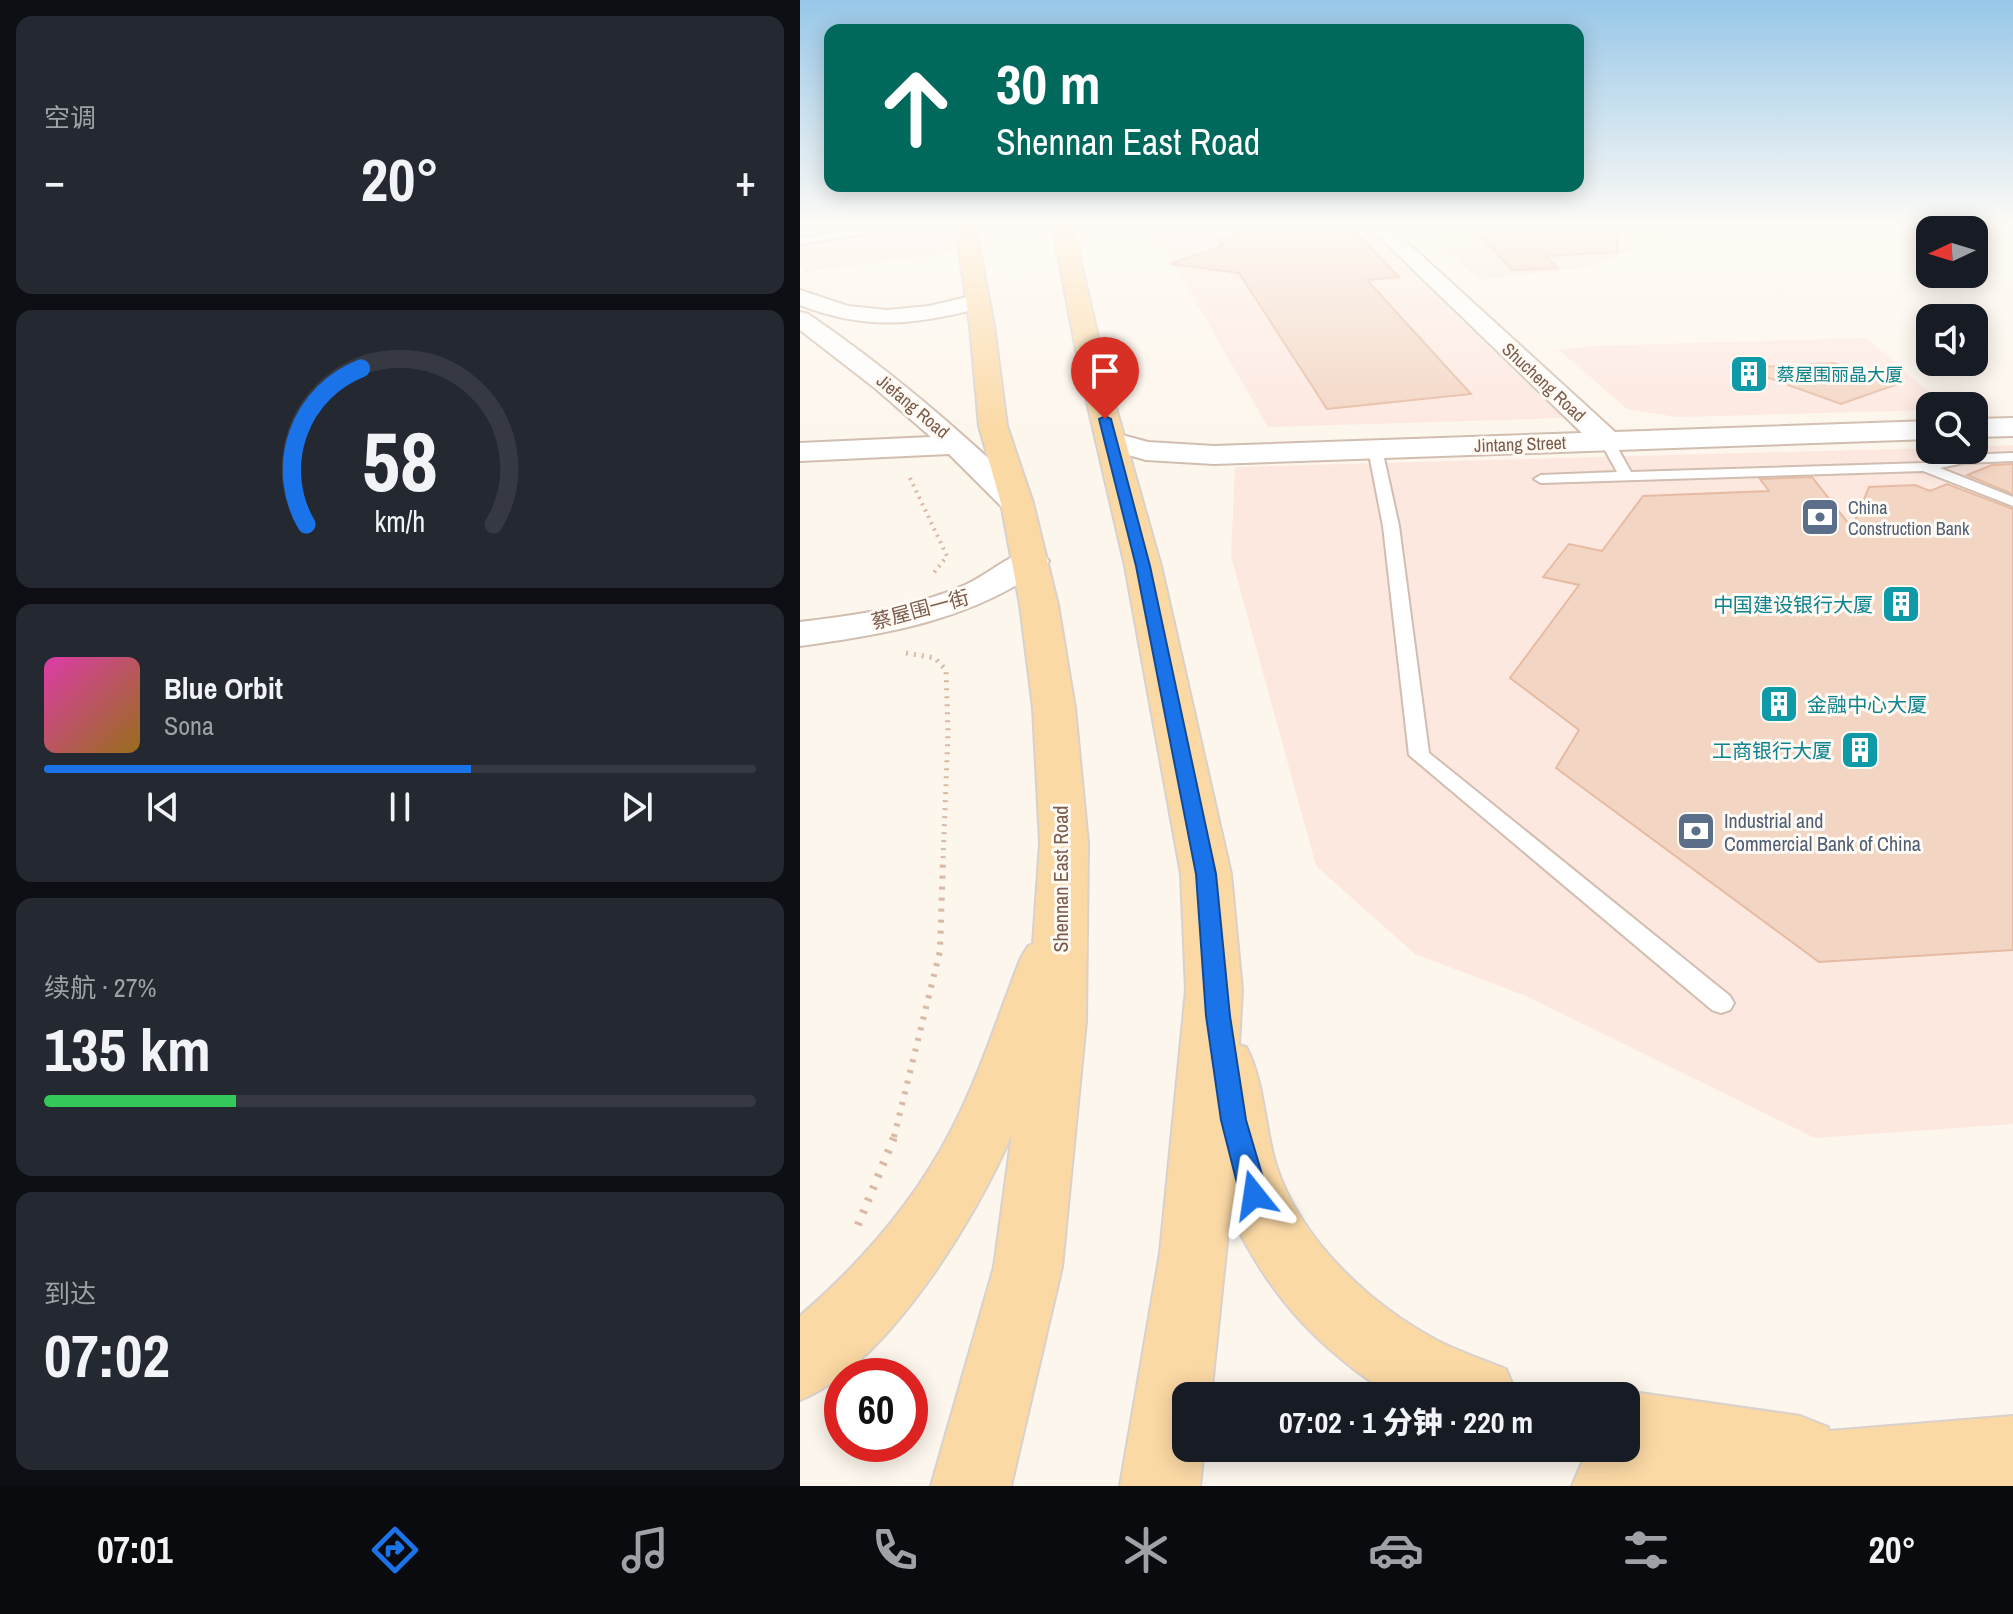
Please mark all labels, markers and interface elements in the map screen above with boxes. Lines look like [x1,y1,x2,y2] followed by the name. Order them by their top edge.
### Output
[996,46,1101,121] text: 30 m
[864,56,968,160] icon: ahead
[44,100,96,135] text: 空调
[996,118,1260,166] text: Shennan East Road
[361,139,439,220] text: 20°
[44,150,65,210] text: −
[735,150,756,210] text: +
[1916,216,1988,288] north arrow
[1916,216,1988,464] map controls
[1916,304,1988,376] button: sound
[1071,337,1139,419] pin
[1497,337,1591,427] street label: Shucheng Road
[1083,349,1127,393] icon: arrive
[1728,353,1770,395] building icon: 蔡屋围丽晶大厦
[1777,362,1903,387] place label: 蔡屋围丽晶大厦
[871,368,955,444] street label: Jiefang Road
[1916,392,1988,464] button: search
[362,405,438,517] text: 58
[1474,430,1566,458] street label: Jintang Street
[1848,495,1970,541] place label: China Construction Bank
[1799,496,1841,538] bank icon: China Construction Bank
[375,502,425,541] text: km/h
[868,583,972,635] street label: 蔡屋围一街
[1880,583,1922,625] building icon: 中国建设银行大厦
[1713,591,1873,618] place label: 中国建设银行大厦
[164,668,283,708] text: Blue Orbit
[1758,683,1800,725] building icon: 金融中心大厦
[1807,691,1927,718] place label: 金融中心大厦
[164,708,214,743] text: Sona
[1839,729,1881,771] building icon: 工商银行大厦
[1712,737,1832,764] place label: 工商银行大厦
[141,785,185,829] icon: previous
[378,785,422,829] icon: pause
[615,785,659,829] icon: next
[1047,806,1074,952] street label: Shennan East Road
[1724,807,1921,857] place label: Industrial and Commercial Bank of China
[1675,810,1717,852] bank icon: Industrial and Commercial Bank of China
[44,970,156,1005] text: 续航 · 27%
[44,1009,211,1090] text: 135 km
[1212,1153,1296,1237] position arrow
[44,1276,96,1311] text: 到达
[44,1315,170,1396] text: 07:02
[824,1358,928,1462] speed limit sign: 60
[1279,1402,1533,1442] text: 07:02 · 1 分钟 · 220 m
[367,1522,423,1578] icon: directions
[617,1522,673,1578] icon: music
[867,1522,923,1578] icon: phone
[1118,1522,1174,1578] icon: climate
[1368,1522,1424,1578] icon: car
[1618,1522,1674,1578] icon: filters
[97,1526,173,1574] text: 07:01
[1869,1526,1916,1574] text: 20°

